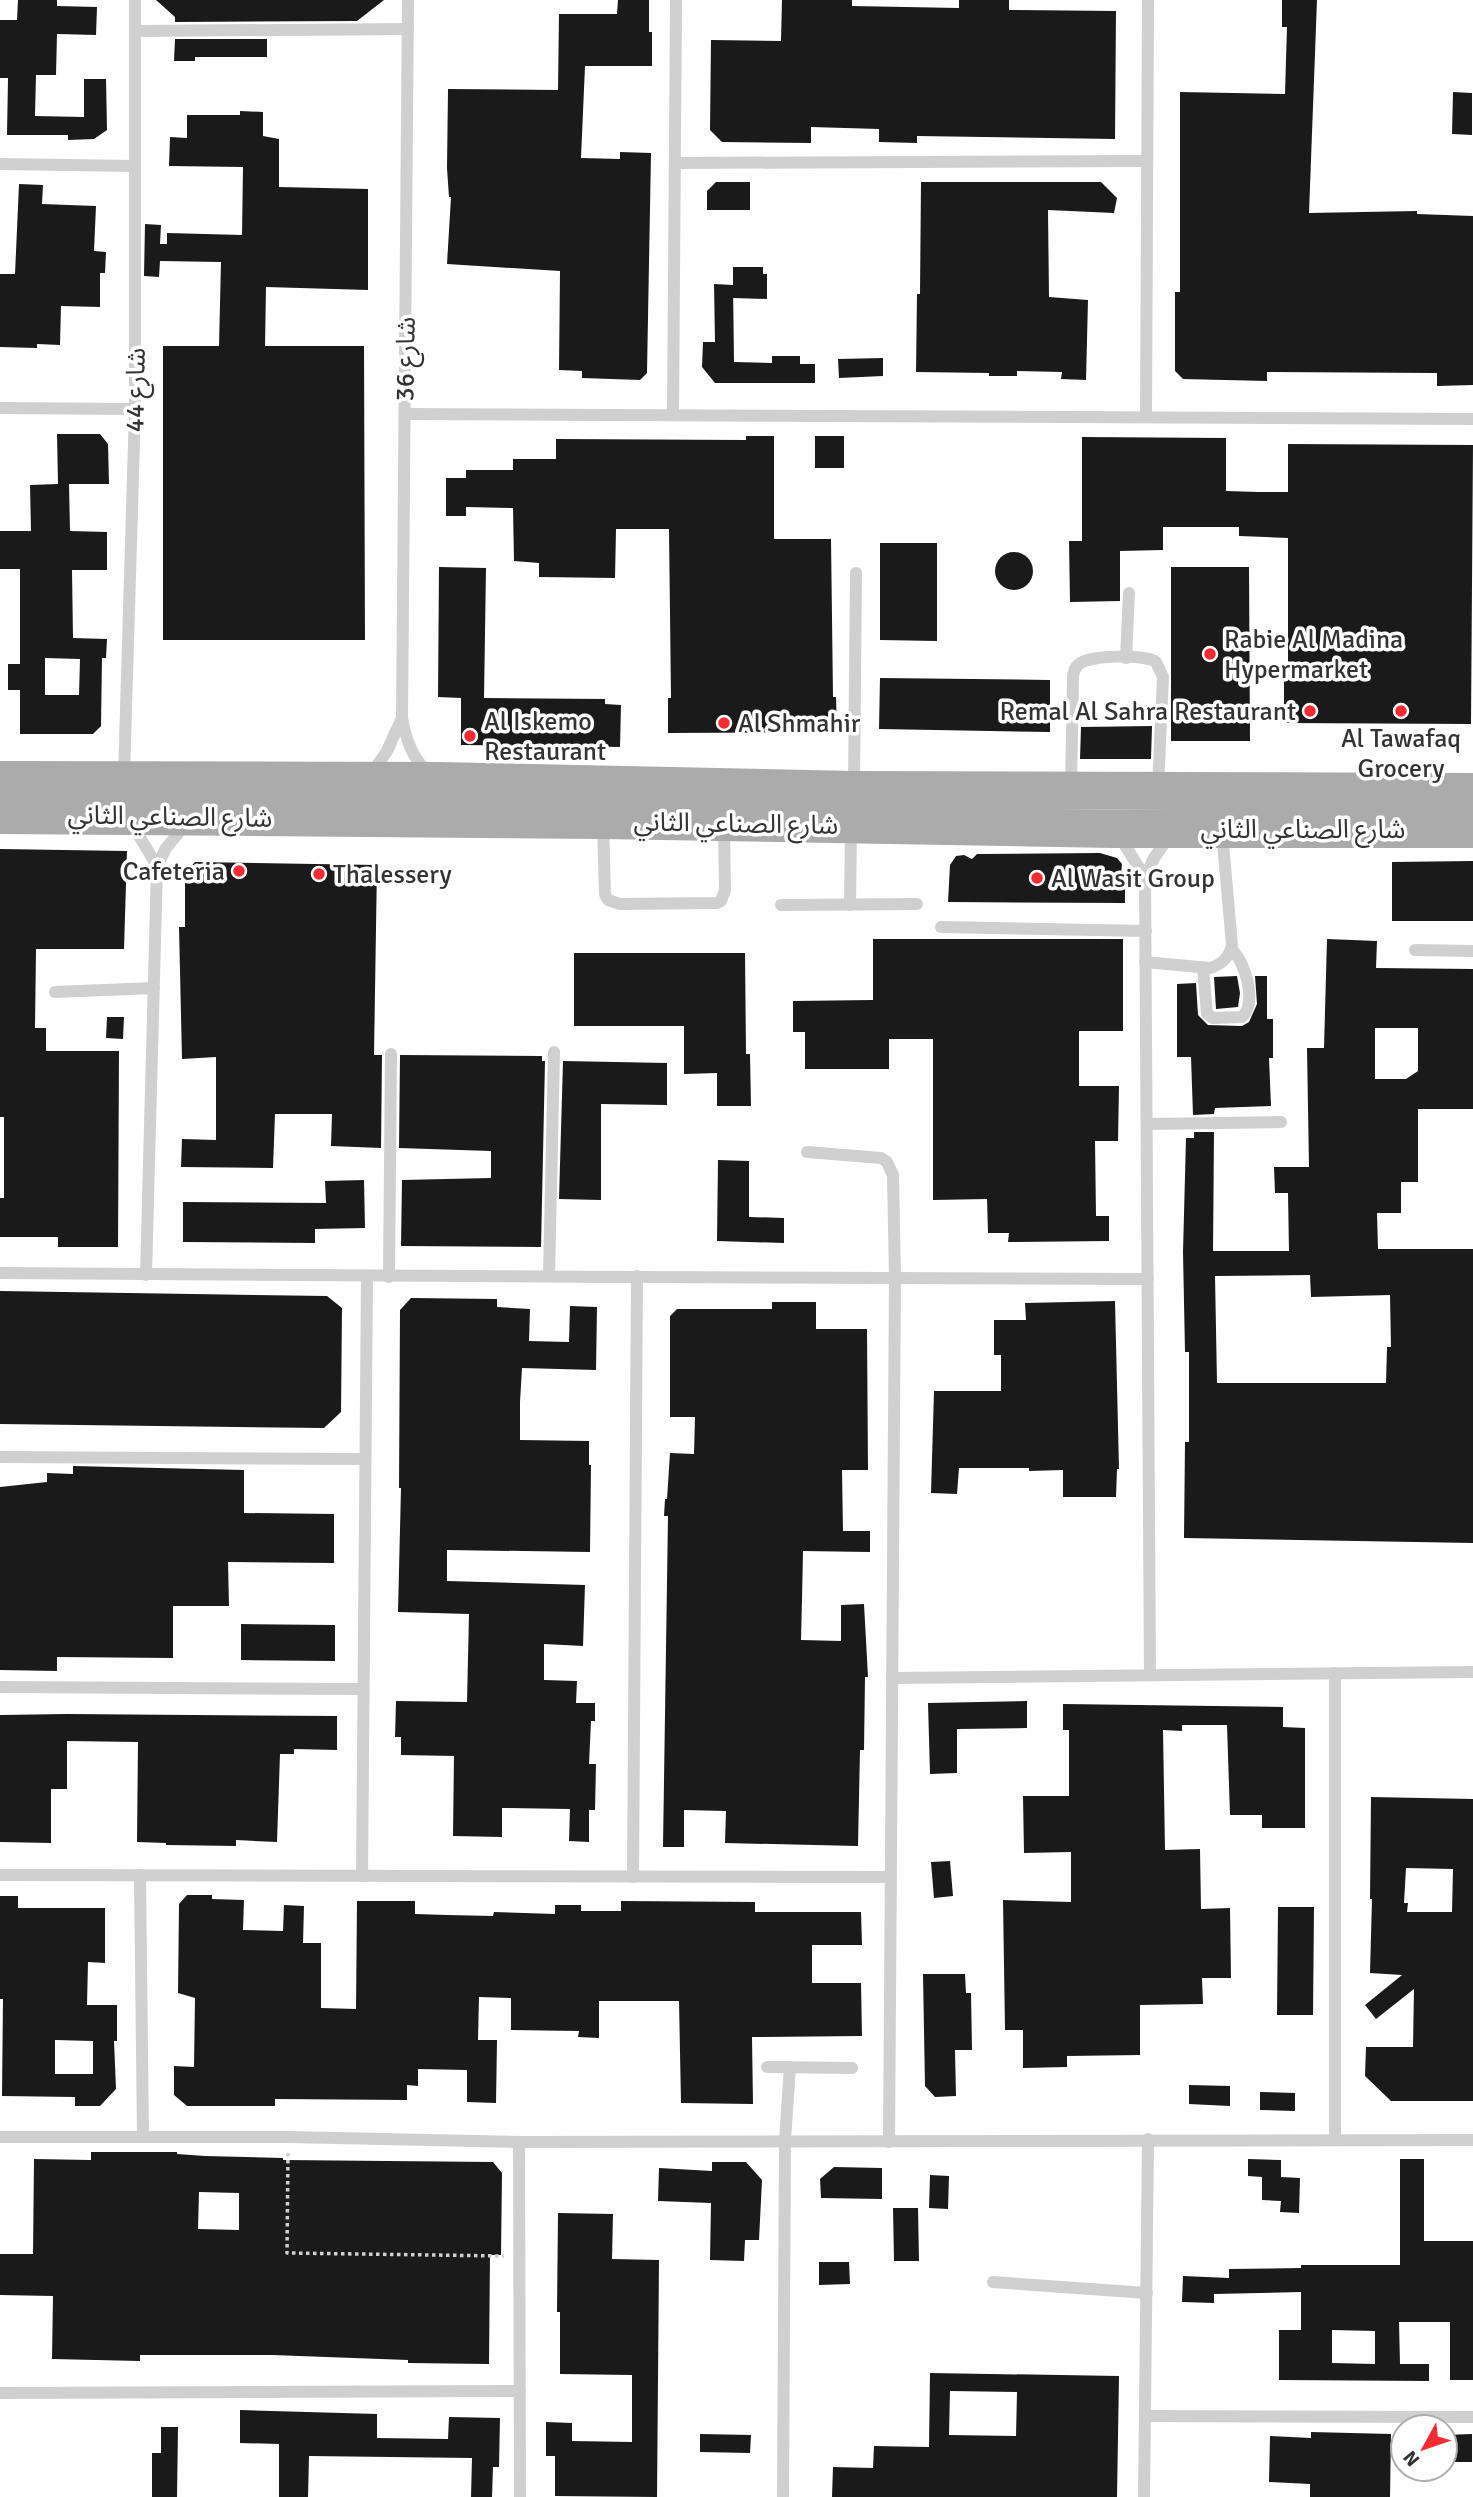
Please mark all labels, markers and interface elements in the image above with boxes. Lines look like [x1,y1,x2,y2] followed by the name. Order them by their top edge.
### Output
[389,316,425,402] street label: شارع 36
[119,347,155,433] street label: شارع 44
[1224,624,1403,686] place label: Rabie Al Madina Hypermarket
[1202,646,1218,662] marker: Rabie Al Madina Hypermarket
[999,696,1296,728] place label: Remal Al Sahra Restaurant
[1302,703,1318,719] marker: Remal Al Sahra Restaurant
[1393,703,1409,719] marker: Al Tawafaq Grocery
[484,706,606,768] place label: Al Iskemo Restaurant
[738,708,861,740] place label: Al Shmahir
[716,715,732,731] marker: Al Shmahir
[1341,723,1461,785] place label: Al Tawafaq Grocery
[462,728,478,744] marker: Al Iskemo Restaurant
[67,799,273,838] street label: شارع الصناعي الثاني
[633,806,839,845] street label: شارع الصناعي الثاني
[1201,814,1405,849] street label: شارع الصناعي الثاني
[123,856,225,888] place label: Cafeteria
[333,859,452,891] place label: Thalessery
[231,863,247,879] marker: Cafeteria
[1051,863,1215,895] place label: Al Wasit Group
[311,866,327,882] marker: Thalessery
[1029,870,1045,886] marker: Al Wasit Group
[1389,2413,1459,2483] north arrow
[1398,2446,1425,2471] text: N

